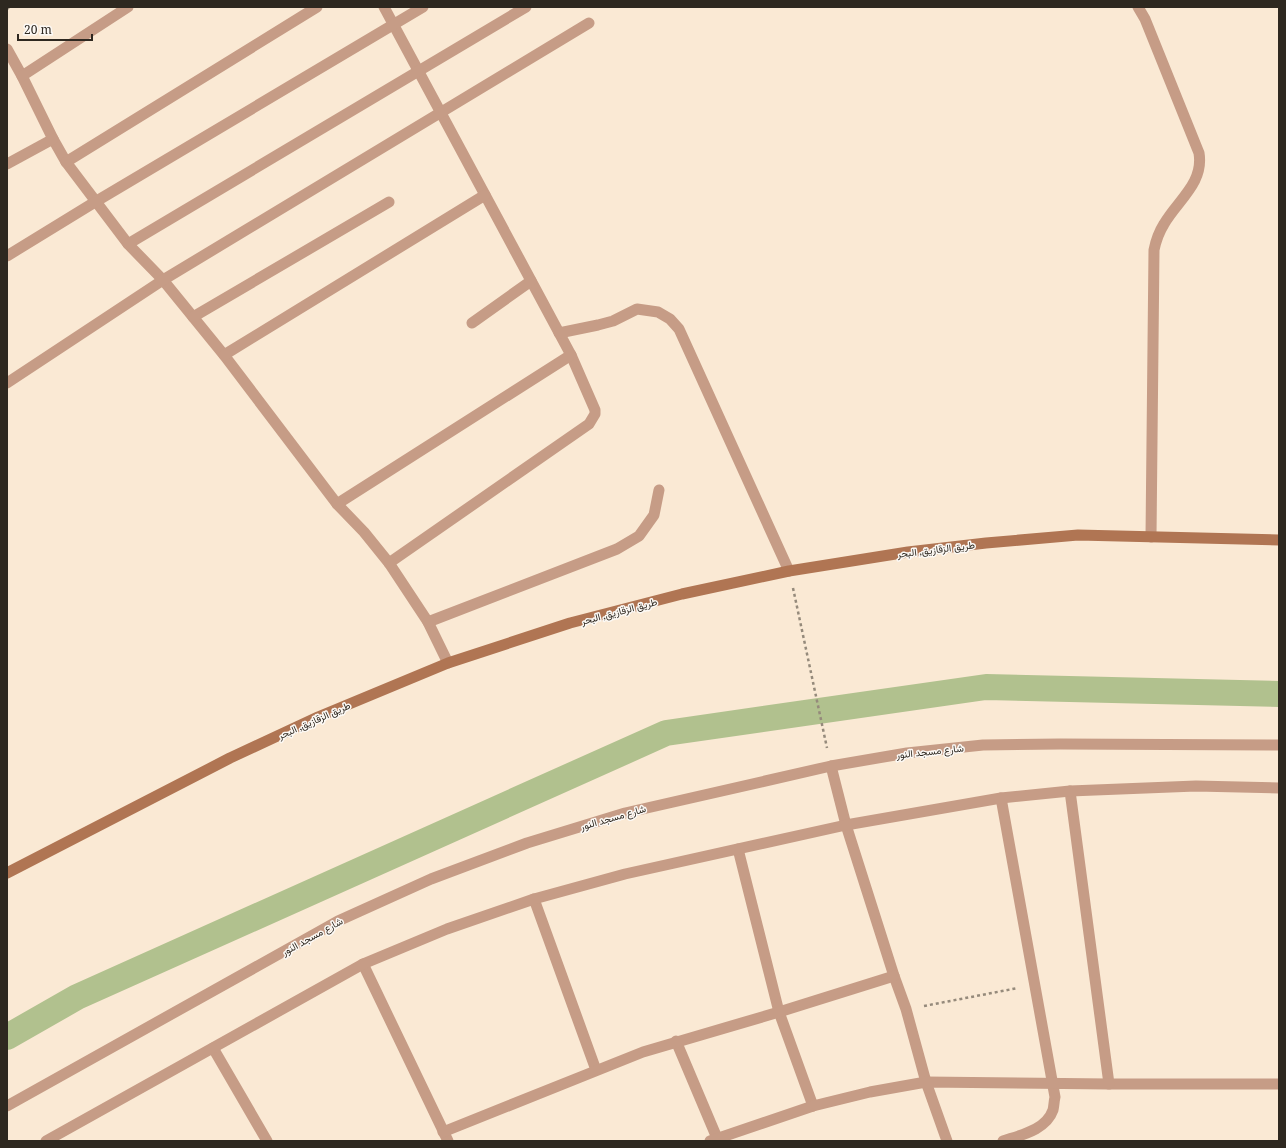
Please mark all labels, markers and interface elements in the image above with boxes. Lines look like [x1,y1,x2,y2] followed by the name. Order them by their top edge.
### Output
[18,16,92,42] scale bar
[24,21,52,38] text: 20 m
[895,537,976,561] street label: طريق الزقازيق, البحر
[579,594,659,628] street label: طريق الزقازيق, البحر
[275,698,353,743] street label: طريق الزقازيق, البحر
[895,740,964,762] street label: شارع مسجد النور
[578,801,648,833] street label: شارع مسجد النور
[278,913,345,959] street label: شارع مسجد النور

